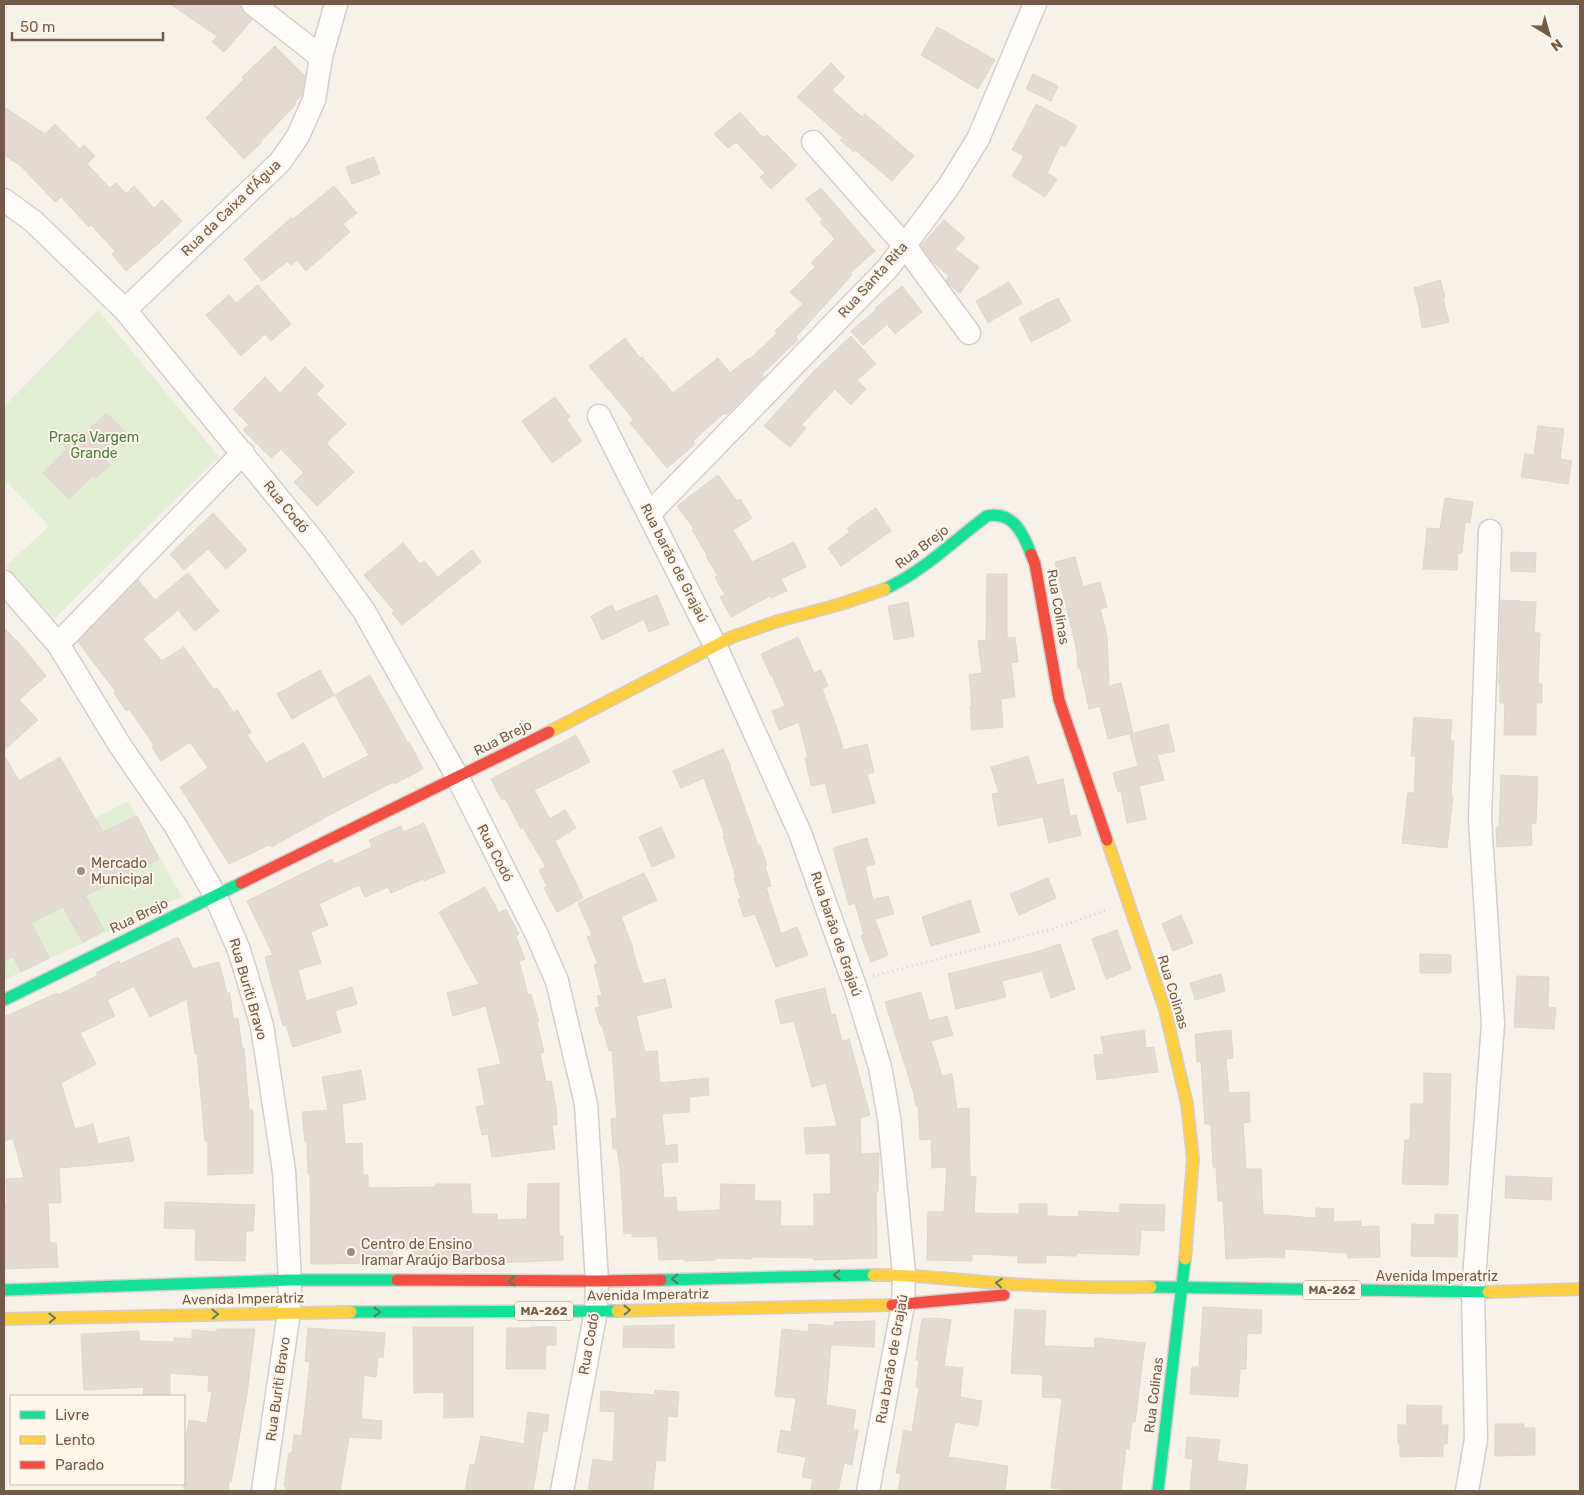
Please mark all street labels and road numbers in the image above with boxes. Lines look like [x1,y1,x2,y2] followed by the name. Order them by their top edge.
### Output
[177,155,284,260] street label: Rua da Caixa d'Água
[835,239,911,321] street label: Rua Santa Rita
[260,477,312,537] street label: Rua Codó
[637,501,711,625] street label: Rua barão de Grajaú
[892,521,952,573] street label: Rua Brejo
[1043,568,1073,646] street label: Rua Colinas
[471,716,535,760] street label: Rua Brejo
[473,821,517,885] street label: Rua Codó
[807,869,865,999] street label: Rua barão de Grajaú
[107,895,171,937] street label: Rua Brejo
[225,936,271,1042] street label: Rua Buriti Bravo
[1154,953,1192,1031] street label: Rua Colinas
[1376,1268,1498,1285] street label: Avenida Imperatriz
[1303,1280,1361,1300] road number: MA-262
[587,1285,709,1305] street label: Avenida Imperatriz
[182,1289,304,1309] street label: Avenida Imperatriz
[872,1293,912,1425] street label: Rua barão de Grajaú
[515,1302,573,1320] road number: MA-262
[575,1312,603,1376] street label: Rua Codó
[262,1336,294,1442] street label: Rua Buriti Bravo
[1141,1356,1167,1434] street label: Rua Colinas

